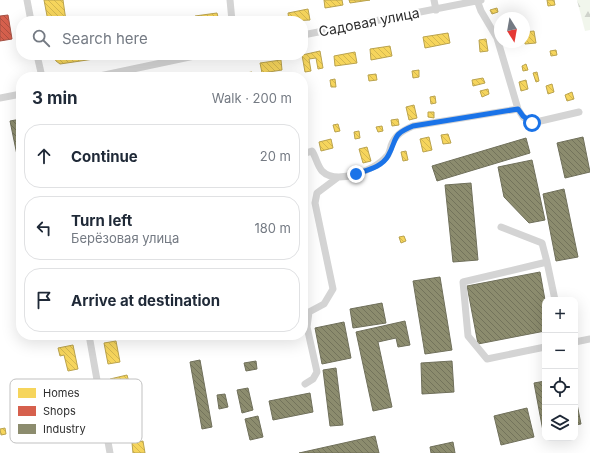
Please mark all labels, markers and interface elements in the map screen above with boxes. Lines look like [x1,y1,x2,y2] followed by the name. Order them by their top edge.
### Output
[317,3,421,40] street label: Садовая улица
[494,12,530,48] north arrow
[16,16,308,60] search box
[30,27,52,49] icon: search
[62,29,148,48] text: Search here
[32,88,78,108] text: 3 min
[212,90,292,106] text: Walk · 200 m
[523,114,541,132] route start
[33,145,55,167] icon: ahead
[71,147,138,166] text: Continue
[260,148,291,164] text: 20 m
[347,165,365,183] route end
[71,211,132,230] text: Turn left
[33,217,55,239] icon: left
[254,220,291,236] text: 180 m
[71,230,179,246] text: Берёзовая улица
[33,289,55,311] icon: arrive
[71,291,220,310] text: Arrive at destination
[542,297,578,441] map controls
[542,297,578,333] button: +
[542,333,578,369] button: −
[542,369,578,405] button: locate
[10,379,142,443] legend
[43,386,80,400] text: Homes
[43,404,76,418] text: Shops
[542,405,578,441] button: layers
[43,422,86,436] text: Industry

